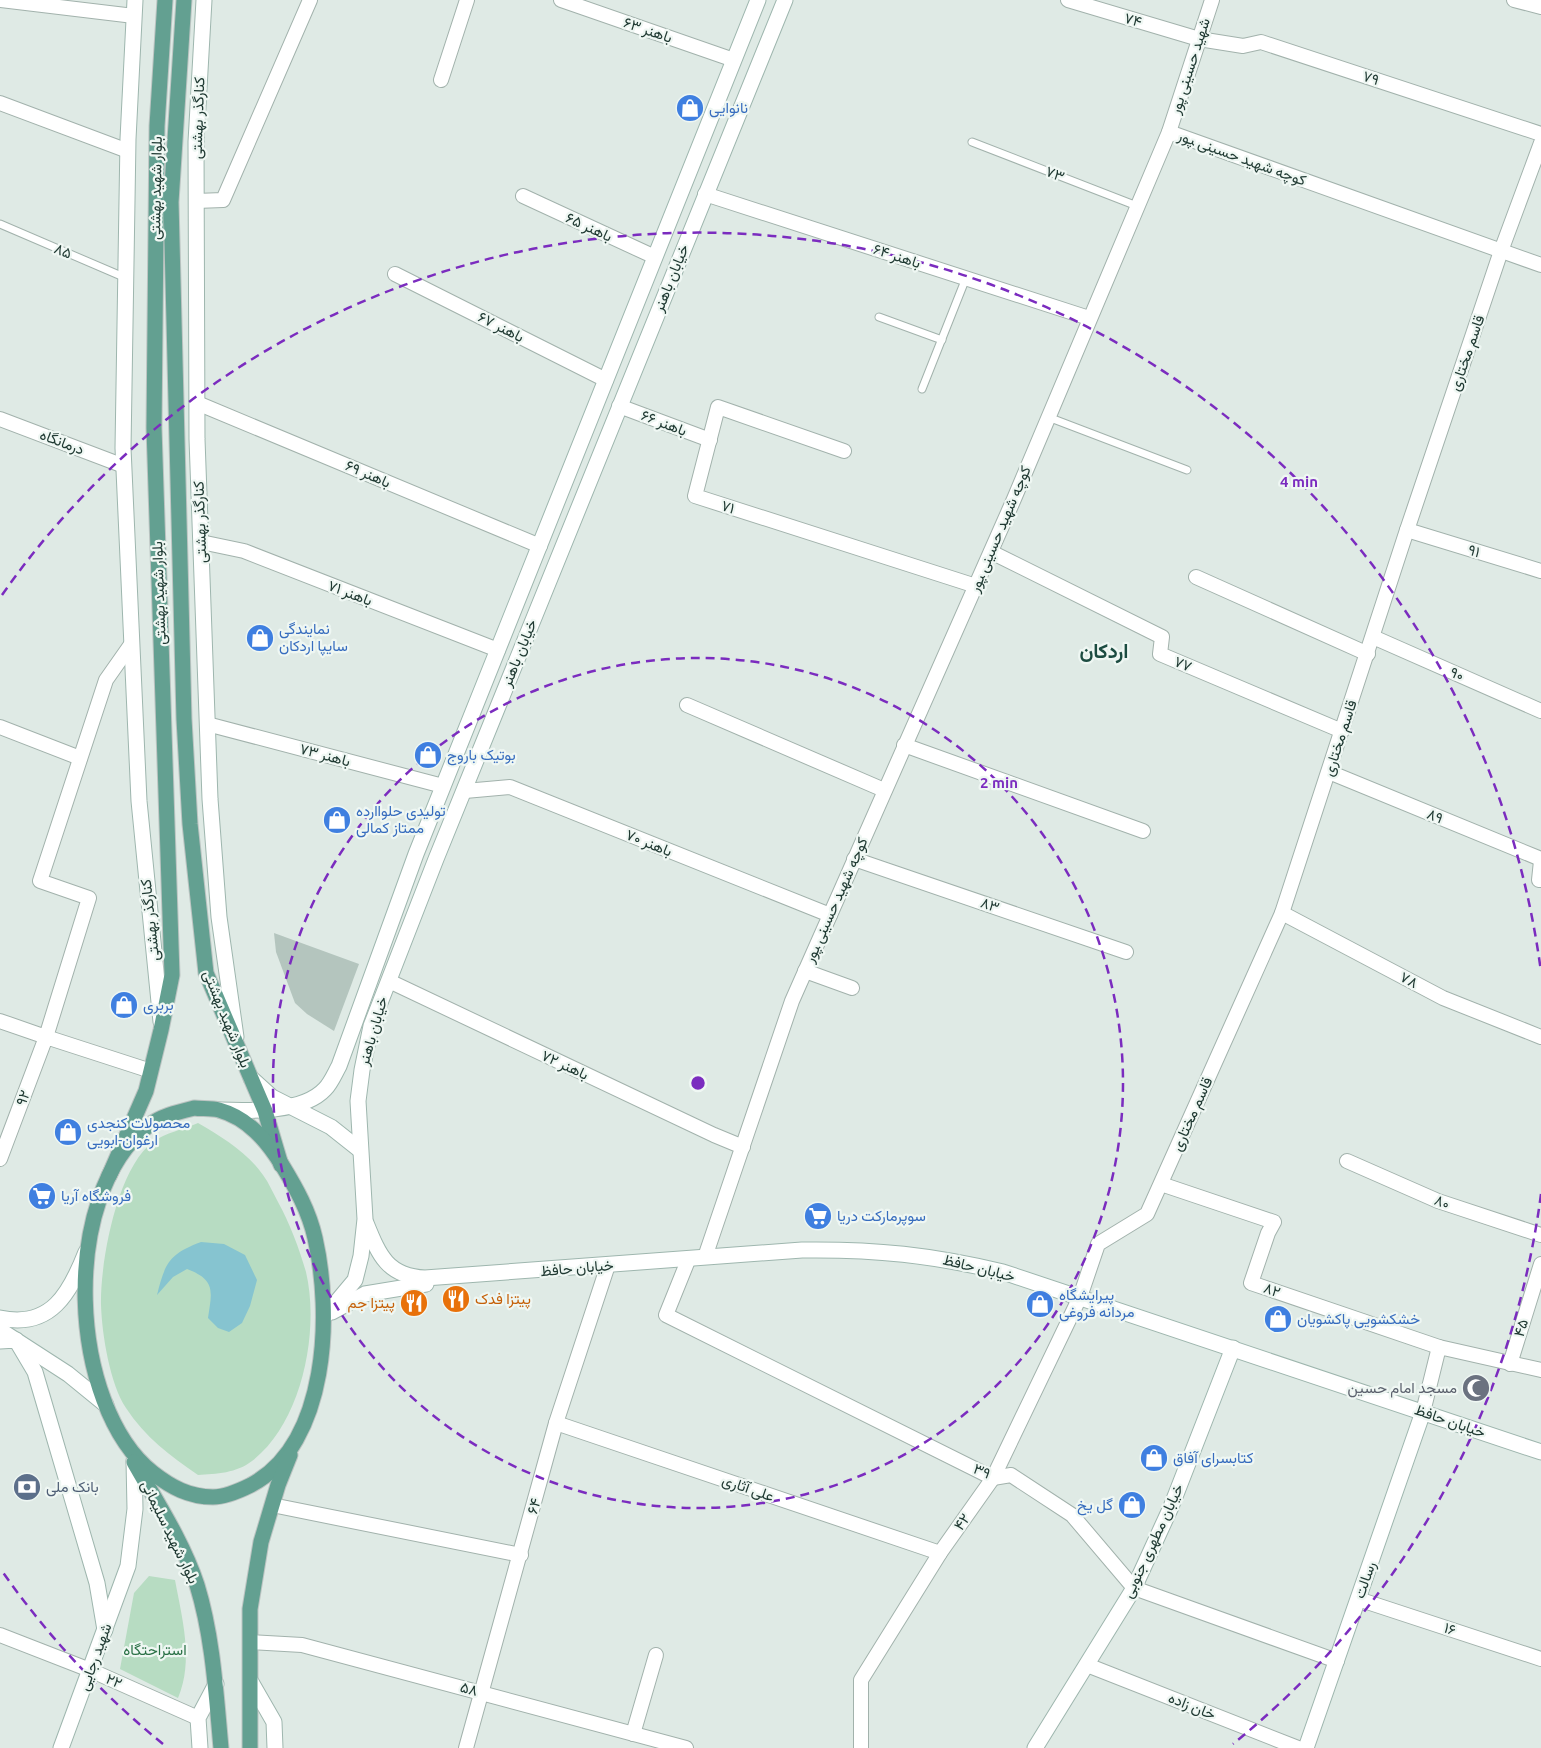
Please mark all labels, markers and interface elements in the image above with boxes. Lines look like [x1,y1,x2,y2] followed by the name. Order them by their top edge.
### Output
[1122,9,1144,30] street label: ۷۴
[621,13,675,47] street label: باهنر ۶۳
[1166,16,1215,118] street label: شهید حسینی پور
[1361,67,1381,88] street label: ۷۹
[188,76,209,159] street label: کنارگذر بهشتی
[675,93,705,123] shop icon: نانوایی
[709,99,748,118] place label: نانوایی
[1174,126,1309,191] street label: کوچه شهید حسینی ‍پور
[146,136,167,240] street label: بلوار شهید بهشتی
[1043,162,1067,185] street label: ۷۳
[563,208,615,246] street label: باهنر ۶۵
[52,239,75,262] street label: ۸۵
[871,240,923,272] street label: باهنر ۶۴
[649,242,693,315] street label: خیابان باهنر
[475,308,527,346] street label: باهنر ۶۷
[1446,313,1489,394] street label: قاسم مختاری
[639,406,689,440] street label: باهنر ۶۶
[37,425,87,459] street label: درمانگاه
[343,456,393,492] street label: باهنر ۶۹
[965,463,1036,596] street label: کوچه شهید حسینی ‍پور
[1280,473,1318,490] text: 4 min
[190,480,211,563] street label: کنارگذر بهشتی
[719,496,737,517] street label: ۷۱
[148,541,171,645] street label: بلوار شهید بهشتی
[1466,541,1482,560] street label: ۹۱
[325,576,375,610] street label: باهنر ۷۱
[497,617,541,690] street label: خیابان باهنر
[279,620,348,656] place label: نمایندگی سایپا اردکان
[245,623,275,653] shop icon: نمایندگی سایپا اردکان
[1079,639,1129,664] district label: اردکان
[1172,652,1195,675] street label: ۷۷
[1448,663,1467,684] street label: ۹۰
[1319,697,1362,779] street label: قاسم مختاری
[298,740,352,770] street label: باهنر ۷۳
[413,740,443,770] shop icon: بوتیک باروج
[447,746,516,766] place label: بوتیک باروج
[980,774,1018,791] text: 2 min
[356,802,446,838] place label: تولیدی حلواارده ممتاز کمالی
[322,805,352,835] shop icon: تولیدی حلواارده ممتاز کمالی
[1425,805,1446,826] street label: ۸۹
[623,826,675,860] street label: باهنر ۷۰
[800,834,873,967] street label: کوچه شهید حسینی ‍پور
[137,878,164,962] street label: کنارگذر بهشتی
[979,893,1002,916] street label: ۸۳
[198,968,255,1071] street label: بلوار شهید بهشتی
[1397,968,1421,991] street label: ۷۸
[109,990,139,1020] shop icon: بربری
[354,994,391,1069] street label: خیابان باهنر
[143,996,174,1015] place label: بربری
[539,1046,591,1084] street label: باهنر ۷۲
[689,1074,707,1092] centre of rings
[1168,1074,1217,1154] street label: قاسم مختاری
[12,1088,33,1108] street label: ۹۲
[87,1114,190,1150] place label: محصولات کنجدی ارغوان-ابویی
[53,1117,83,1147] shop icon: محصولات کنجدی ارغوان-ابویی
[27,1181,57,1211] supermarket icon: فروشگاه آریا
[61,1187,131,1205] place label: فروشگاه آریا
[1432,1191,1452,1212] street label: ۸۰
[803,1201,833,1231] supermarket icon: سوپرمارکت دریا
[837,1207,926,1226] place label: سوپرمارکت دریا
[941,1250,1017,1286] street label: خیابان حافظ
[540,1256,614,1280] street label: خیابان حافظ
[1262,1279,1283,1300] street label: ۸۲
[441,1284,471,1314] restaurant icon: پیتزا فدک
[1059,1286,1134,1322] place label: پیرایشگاه مردانه فروغی
[399,1288,429,1318] restaurant icon: پیتزا جم
[1025,1289,1055,1319] shop icon: پیرایشگاه مردانه فروغی
[475,1290,531,1309] place label: پیتزا فدک
[347,1294,395,1313] place label: پیتزا جم
[1263,1304,1293,1334] shop icon: خشکشویی پاکشویان
[1297,1310,1420,1329] place label: خشکشویی پاکشویان
[1510,1317,1531,1339] street label: ۴۵
[1461,1373,1491,1403] mosque icon: مسجد امام حسین
[1347,1379,1457,1398] place label: مسجد امام حسین
[1412,1401,1488,1441] street label: خیابان حافظ
[1139,1443,1169,1473] shop icon: کتابسرای آفاق
[1173,1449,1254,1468] place label: کتابسرای آفاق
[971,1459,993,1482] street label: ۳۹
[719,1471,777,1506] street label: علی آثاری
[12,1472,42,1502] bank icon: بانک ملی
[136,1477,203,1587] street label: بلوار شهید سلیمانی
[46,1478,99,1497] place label: بانک ملی
[1119,1481,1188,1601] street label: خیابان مطهری جنوبی
[1117,1490,1147,1520] shop icon: گل یخ
[523,1496,544,1516] street label: ۶۴
[1077,1496,1113,1516] place label: گل یخ
[950,1510,973,1533] street label: ۴۲
[1350,1559,1380,1601] street label: رسالت
[1442,1619,1458,1638] street label: ۱۶
[74,1621,117,1694] street label: شهید رجایی
[123,1641,187,1659] park label: استراحتگاه
[104,1670,125,1692] street label: ۲۲
[458,1678,480,1699] street label: ۵۸
[1166,1688,1218,1724] street label: خان زاده

